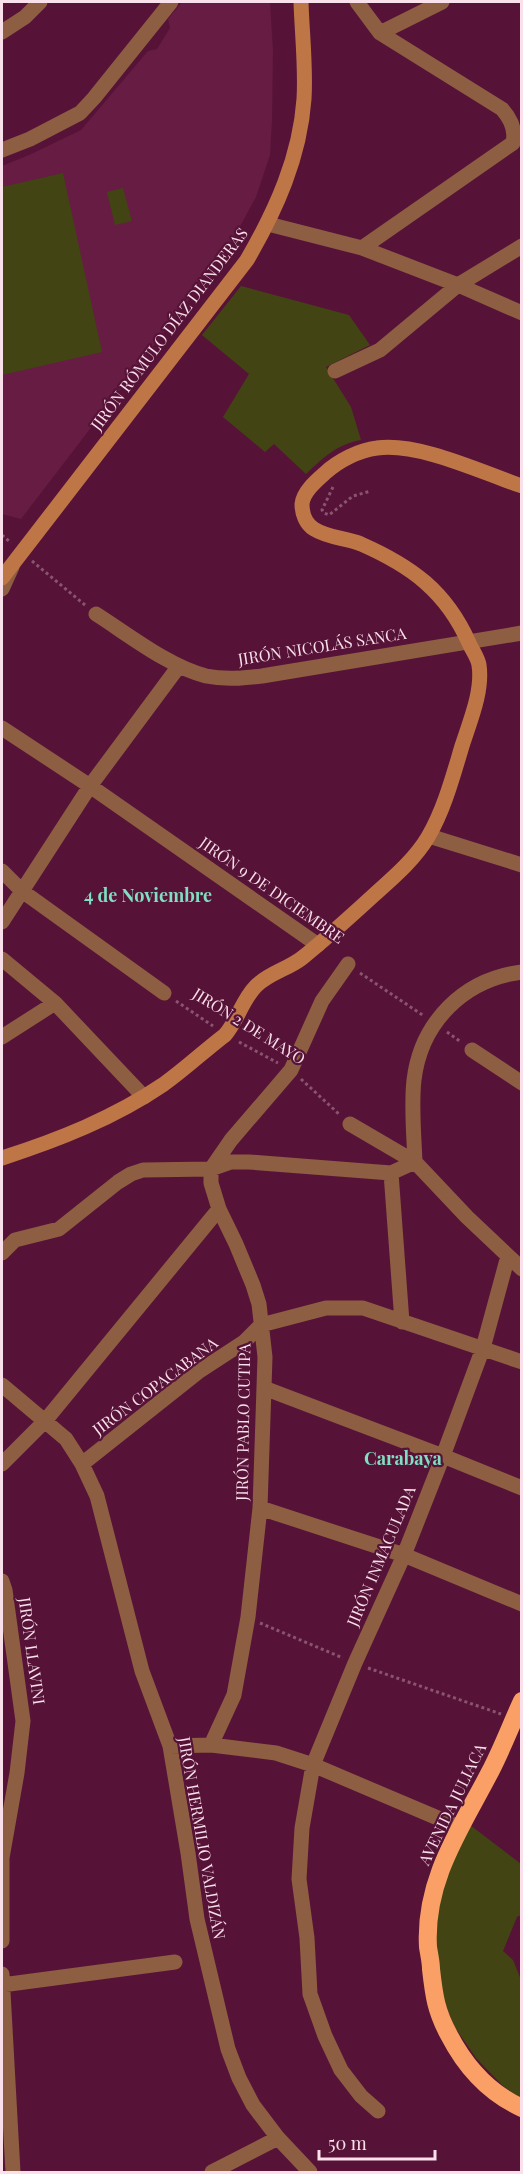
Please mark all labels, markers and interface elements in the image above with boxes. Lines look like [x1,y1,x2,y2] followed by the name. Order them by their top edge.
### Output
[85,223,252,435] street label: JIRÓN RÓMULO DÍAZ DIANDERAS
[235,622,408,669] street label: JIRÓN NICOLÁS SANCA
[195,831,349,948] street label: JIRÓN 9 DE DICIEMBRE
[84,883,212,907] district label: 4 de Noviembre
[188,982,310,1069] street label: JIRÓN 2 DE MAYO
[87,1331,222,1440] street label: JIRÓN COPACABANA
[231,1342,254,1502] street label: JIRÓN PABLO CUTIPA
[364,1446,443,1470] district label: Carabaya
[341,1481,420,1630] street label: JIRÓN INMACULADA
[14,1595,50,1706] street label: JIRÓN LLAVINI
[174,1734,231,1941] street label: JIRÓN HERMILIO VALDIZÁN
[413,1739,491,1869] street label: AVENIDA JULIACA
[319,2123,434,2161] scale bar
[328,2131,367,2155] text: 50 m

